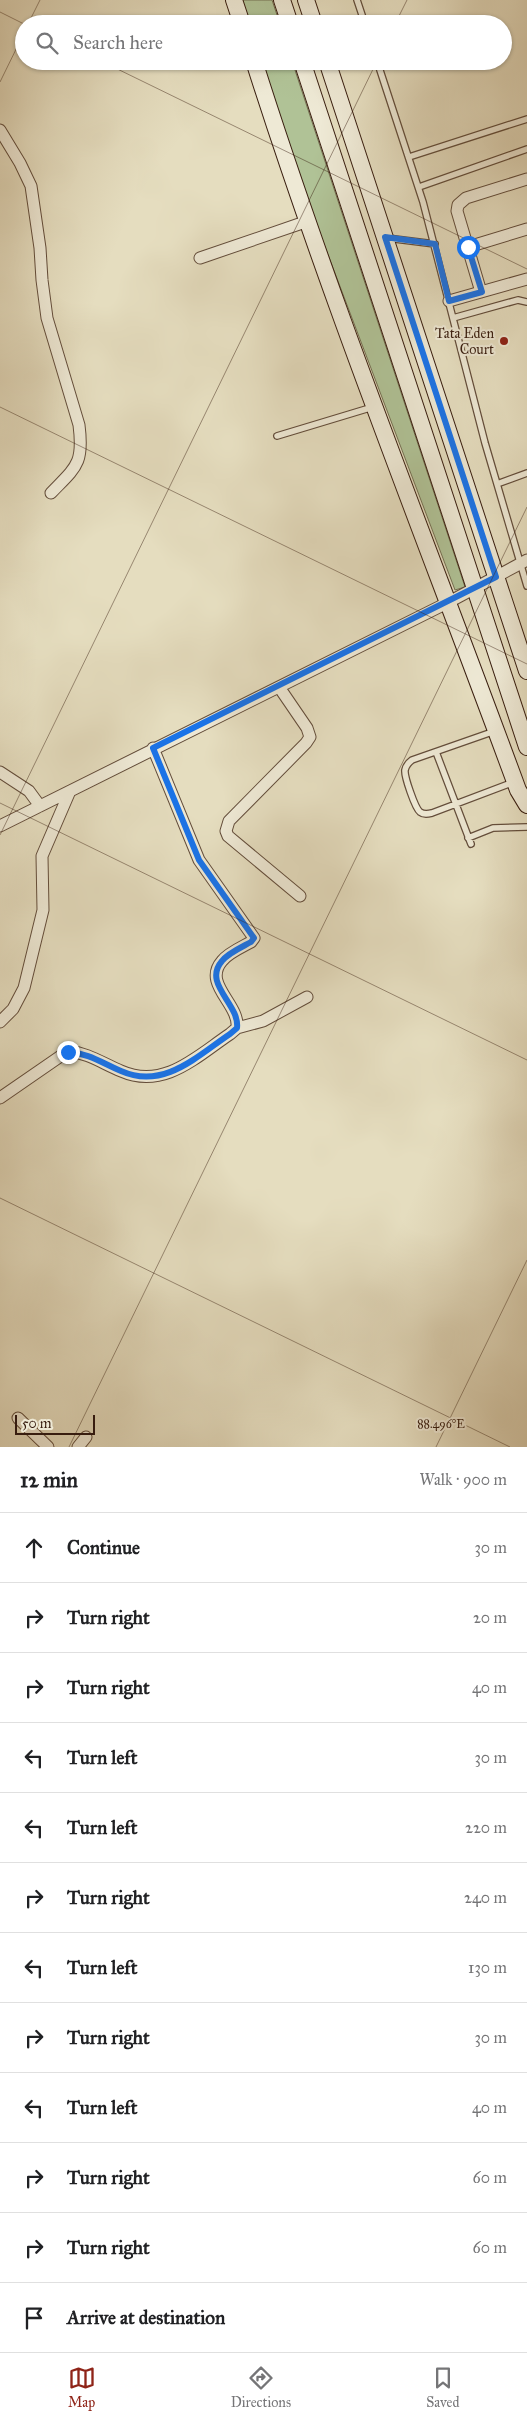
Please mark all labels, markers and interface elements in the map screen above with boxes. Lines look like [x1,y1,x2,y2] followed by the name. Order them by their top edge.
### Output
[15,15,512,70] search box
[33,29,61,57] icon: search
[73,31,163,54] text: Search here
[457,236,480,259] route start
[435,325,494,358] place label: Tata Eden Court
[498,335,510,347] marker: Tata Eden Court
[57,1041,80,1064] route end
[15,1412,95,1435] scale bar
[22,1415,51,1432] text: 50 m
[417,1417,465,1431] text: 88.496°E
[20,1467,78,1493] text: 12 min
[420,1470,507,1489] text: Walk · 900 m
[20,1534,48,1562] icon: ahead
[67,1536,140,1559] text: Continue
[474,1538,507,1557] text: 30 m
[20,1604,48,1632] icon: right
[67,1606,150,1629] text: Turn right
[473,1608,507,1627] text: 20 m
[20,1674,48,1702] icon: right
[67,1676,150,1699] text: Turn right
[472,1678,507,1697] text: 40 m
[20,1744,48,1772] icon: left
[67,1746,137,1769] text: Turn left
[474,1748,507,1767] text: 30 m
[20,1814,48,1842] icon: left
[67,1816,137,1839] text: Turn left
[465,1818,507,1837] text: 220 m
[20,1884,48,1912] icon: right
[67,1886,150,1909] text: Turn right
[464,1888,507,1907] text: 240 m
[20,1954,48,1982] icon: left
[67,1956,137,1979] text: Turn left
[468,1958,507,1977] text: 130 m
[20,2024,48,2052] icon: right
[67,2026,150,2049] text: Turn right
[474,2028,507,2047] text: 30 m
[20,2094,48,2122] icon: left
[67,2096,137,2119] text: Turn left
[472,2098,507,2117] text: 40 m
[20,2164,48,2192] icon: right
[67,2166,150,2189] text: Turn right
[473,2168,507,2187] text: 60 m
[20,2234,48,2262] icon: right
[67,2236,150,2259] text: Turn right
[473,2238,507,2257] text: 60 m
[20,2304,48,2332] icon: arrive
[67,2306,225,2329] text: Arrive at destination
[68,2364,96,2411] tab: Map
[231,2364,291,2411] tab: Directions
[426,2364,459,2411] tab: Saved

